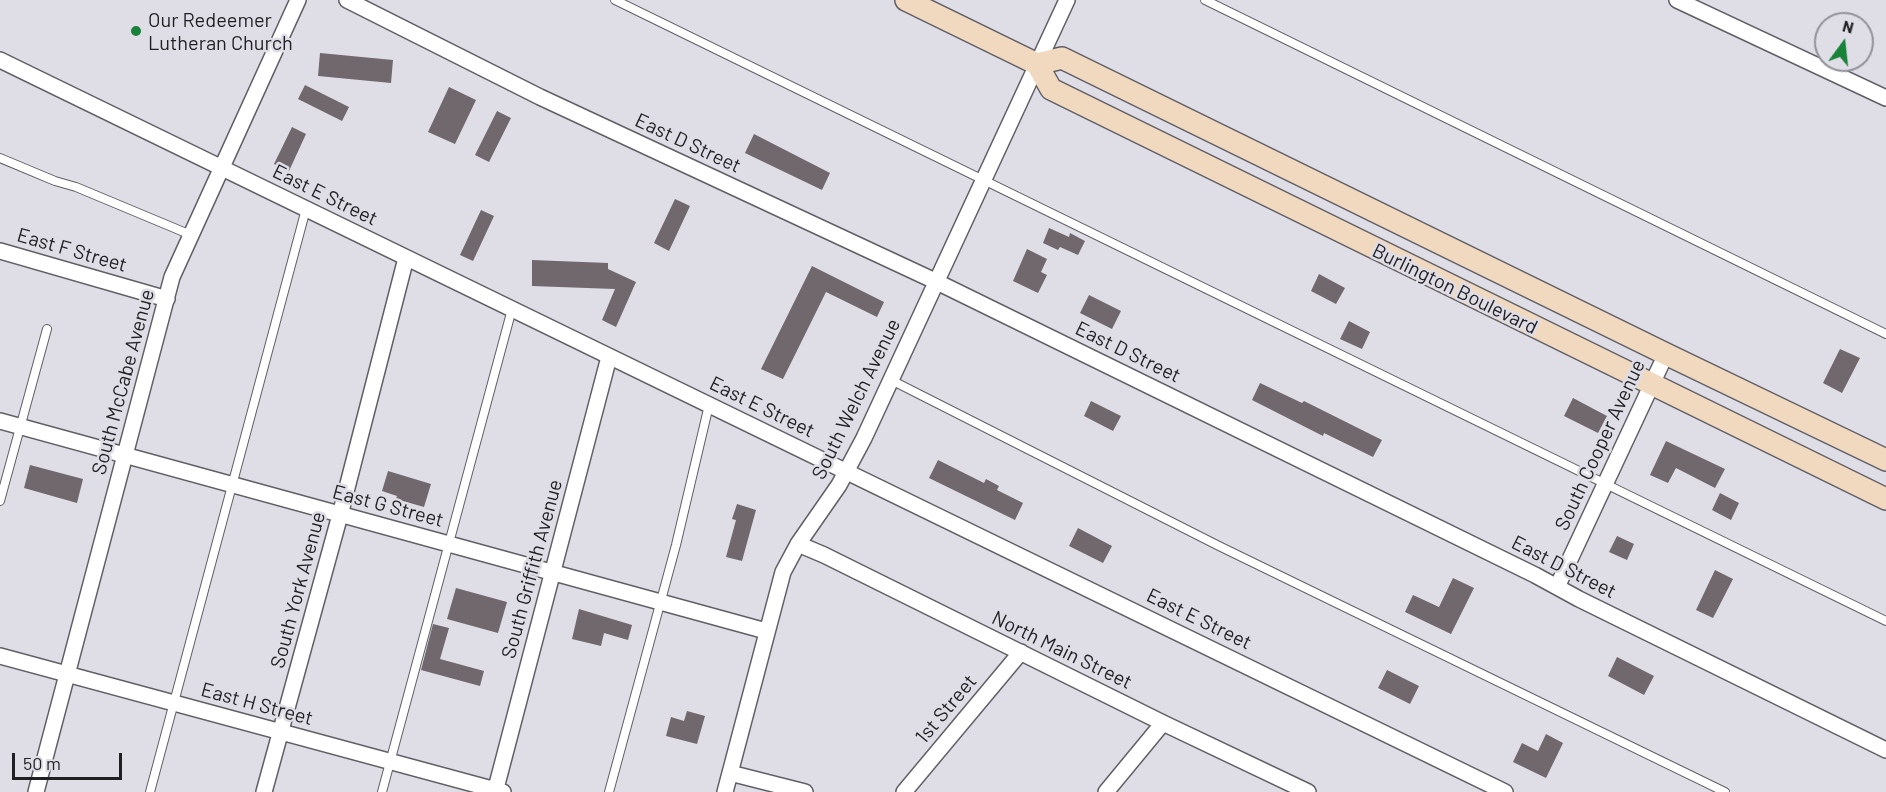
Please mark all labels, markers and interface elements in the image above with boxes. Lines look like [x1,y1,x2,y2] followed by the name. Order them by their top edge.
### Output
[148,8,293,55] place label: Our Redeemer Lutheran Church
[1814,12,1874,72] north arrow
[1841,16,1856,37] text: N
[129,24,143,38] marker: Our Redeemer Lutheran Church
[631,108,745,178] street label: East D Street
[269,159,381,231] street label: East E Street
[14,223,130,277] street label: East F Street
[1368,239,1542,339] street label: Burlington Boulevard
[87,287,159,477] street label: South McCabe Avenue
[807,315,905,483] street label: South Welch Avenue
[1071,316,1185,388] street label: East D Street
[1550,356,1650,534] street label: South Cooper Avenue
[706,371,818,443] street label: East E Street
[497,477,567,661] street label: South Griffith Avenue
[330,480,446,532] street label: East G Street
[266,509,330,671] street label: South York Avenue
[1508,530,1620,604] street label: East D Street
[1143,583,1255,655] street label: East E Street
[988,606,1136,694] street label: North Main Street
[910,670,982,748] street label: 1st Street
[198,678,316,730] street label: East H Street
[15,741,124,779] scale bar
[23,752,61,774] text: 50 m

